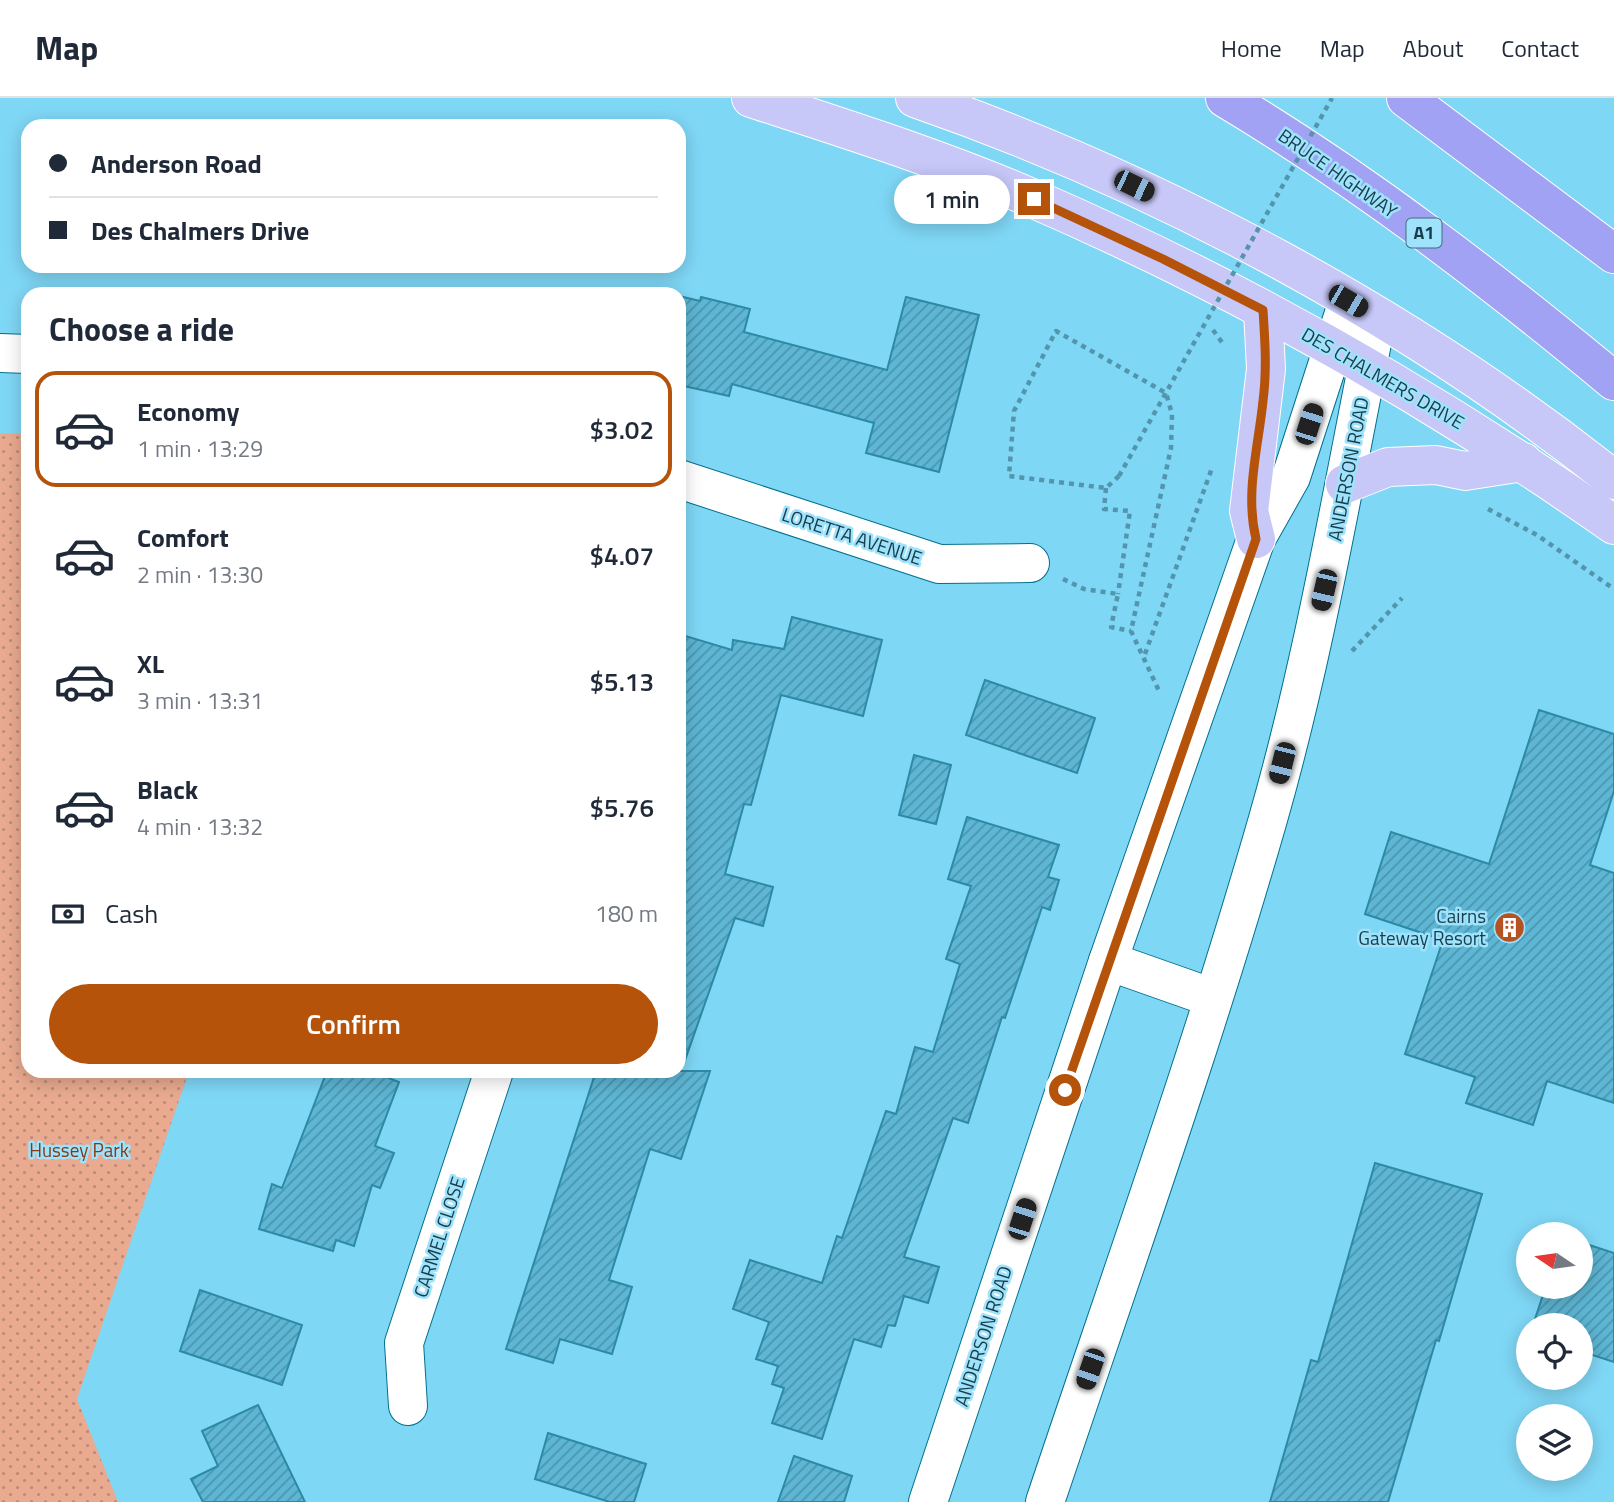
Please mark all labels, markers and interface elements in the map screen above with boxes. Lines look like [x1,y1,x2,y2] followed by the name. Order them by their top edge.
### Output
[35,23,98,73] text: Map
[1221,30,1282,66] text: Home
[1320,30,1365,66] text: Map
[1403,30,1463,66] text: About
[1501,30,1579,66] text: Contact
[1273,121,1404,225] street label: BRUCE HIGHWAY
[91,144,262,183] text: Anderson Road
[1111,167,1158,205] car
[894,174,1010,224] callout: 1 min
[924,182,980,217] text: 1 min
[1018,183,1050,215] route end
[91,211,309,250] text: Des Chalmers Drive
[1406,218,1442,248] road number: A1
[1325,281,1372,321] car
[49,305,234,353] text: Choose a ride
[1296,319,1470,436] street label: DES CHALMERS DRIVE
[137,392,239,431] text: Economy
[1319,394,1376,543] street label: ANDERSON ROAD
[53,398,116,461] icon: car
[1293,401,1326,447] car
[590,410,654,449] text: $3.02
[137,431,263,466] text: 1 min · 13:29
[778,499,926,572] street label: LORETTA AVENUE
[137,518,229,557] text: Comfort
[53,524,116,587] icon: car
[590,536,654,575] text: $4.07
[137,557,263,592] text: 2 min · 13:30
[1310,567,1339,613] car
[137,644,164,683] text: XL
[53,650,116,713] icon: car
[590,662,654,701] text: $5.13
[137,683,263,718] text: 3 min · 13:31
[1267,740,1298,786] car
[137,770,198,809] text: Black
[53,776,116,839] icon: car
[590,788,654,827] text: $5.76
[137,809,263,844] text: 4 min · 13:32
[105,894,158,933] text: Cash
[49,895,87,933] icon: cash
[595,896,658,931] text: 180 m
[1358,901,1486,952] place label: Cairns Gateway Resort
[1492,910,1526,944] building icon: Cairns Gateway Resort
[49,984,658,1064] button: Confirm
[1049,1074,1081,1106] route start
[29,1135,129,1164] park label: Hussey Park
[405,1173,472,1301] street label: CARMEL CLOSE
[1006,1196,1039,1242] car
[1516,1222,1592,1298] north arrow
[1516,1222,1593,1481] map controls
[946,1262,1019,1410] street label: ANDERSON ROAD
[1516,1313,1593,1390] button: locate
[1074,1346,1107,1392] car
[1516,1404,1593,1481] button: layers

